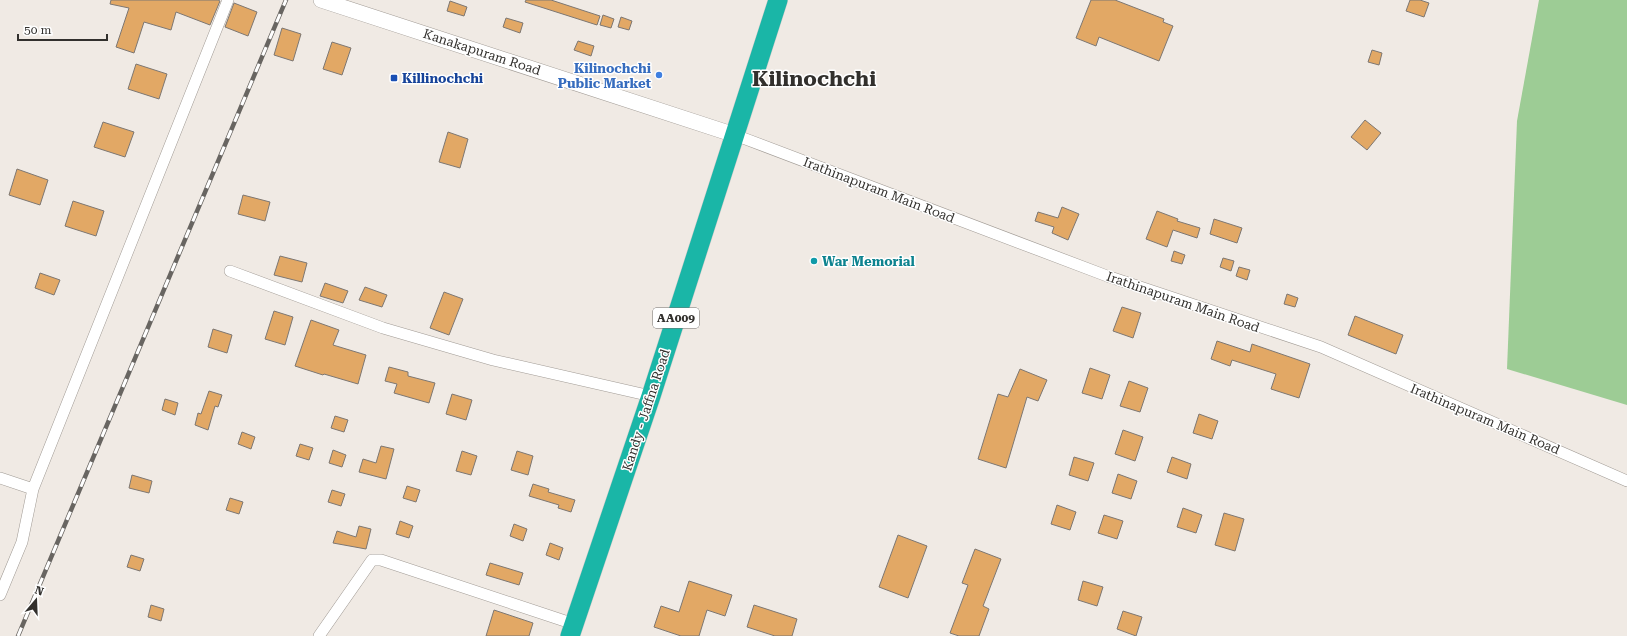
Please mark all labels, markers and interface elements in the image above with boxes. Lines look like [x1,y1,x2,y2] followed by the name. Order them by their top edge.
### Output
[18,16,107,42] scale bar
[24,23,51,37] text: 50 m
[421,26,543,78] street label: Kanakapuram Road
[558,61,652,91] place label: Kilinochchi Public Market
[752,67,876,91] district label: Kilinochchi
[654,70,664,80] marker: Kilinochchi Public Market
[402,71,484,86] place label: Killinochchi
[389,73,399,83] marker: Killinochchi
[801,154,957,226] street label: Irathinapuram Main Road
[822,254,915,269] place label: War Memorial
[809,256,819,266] marker: War Memorial
[1104,269,1262,336] street label: Irathinapuram Main Road
[653,308,699,328] road number: AA009
[619,347,673,473] street label: Kandy - Jaffna Road
[1408,381,1563,458] street label: Irathinapuram Main Road
[16,580,56,620] north arrow
[33,583,46,599] text: N

